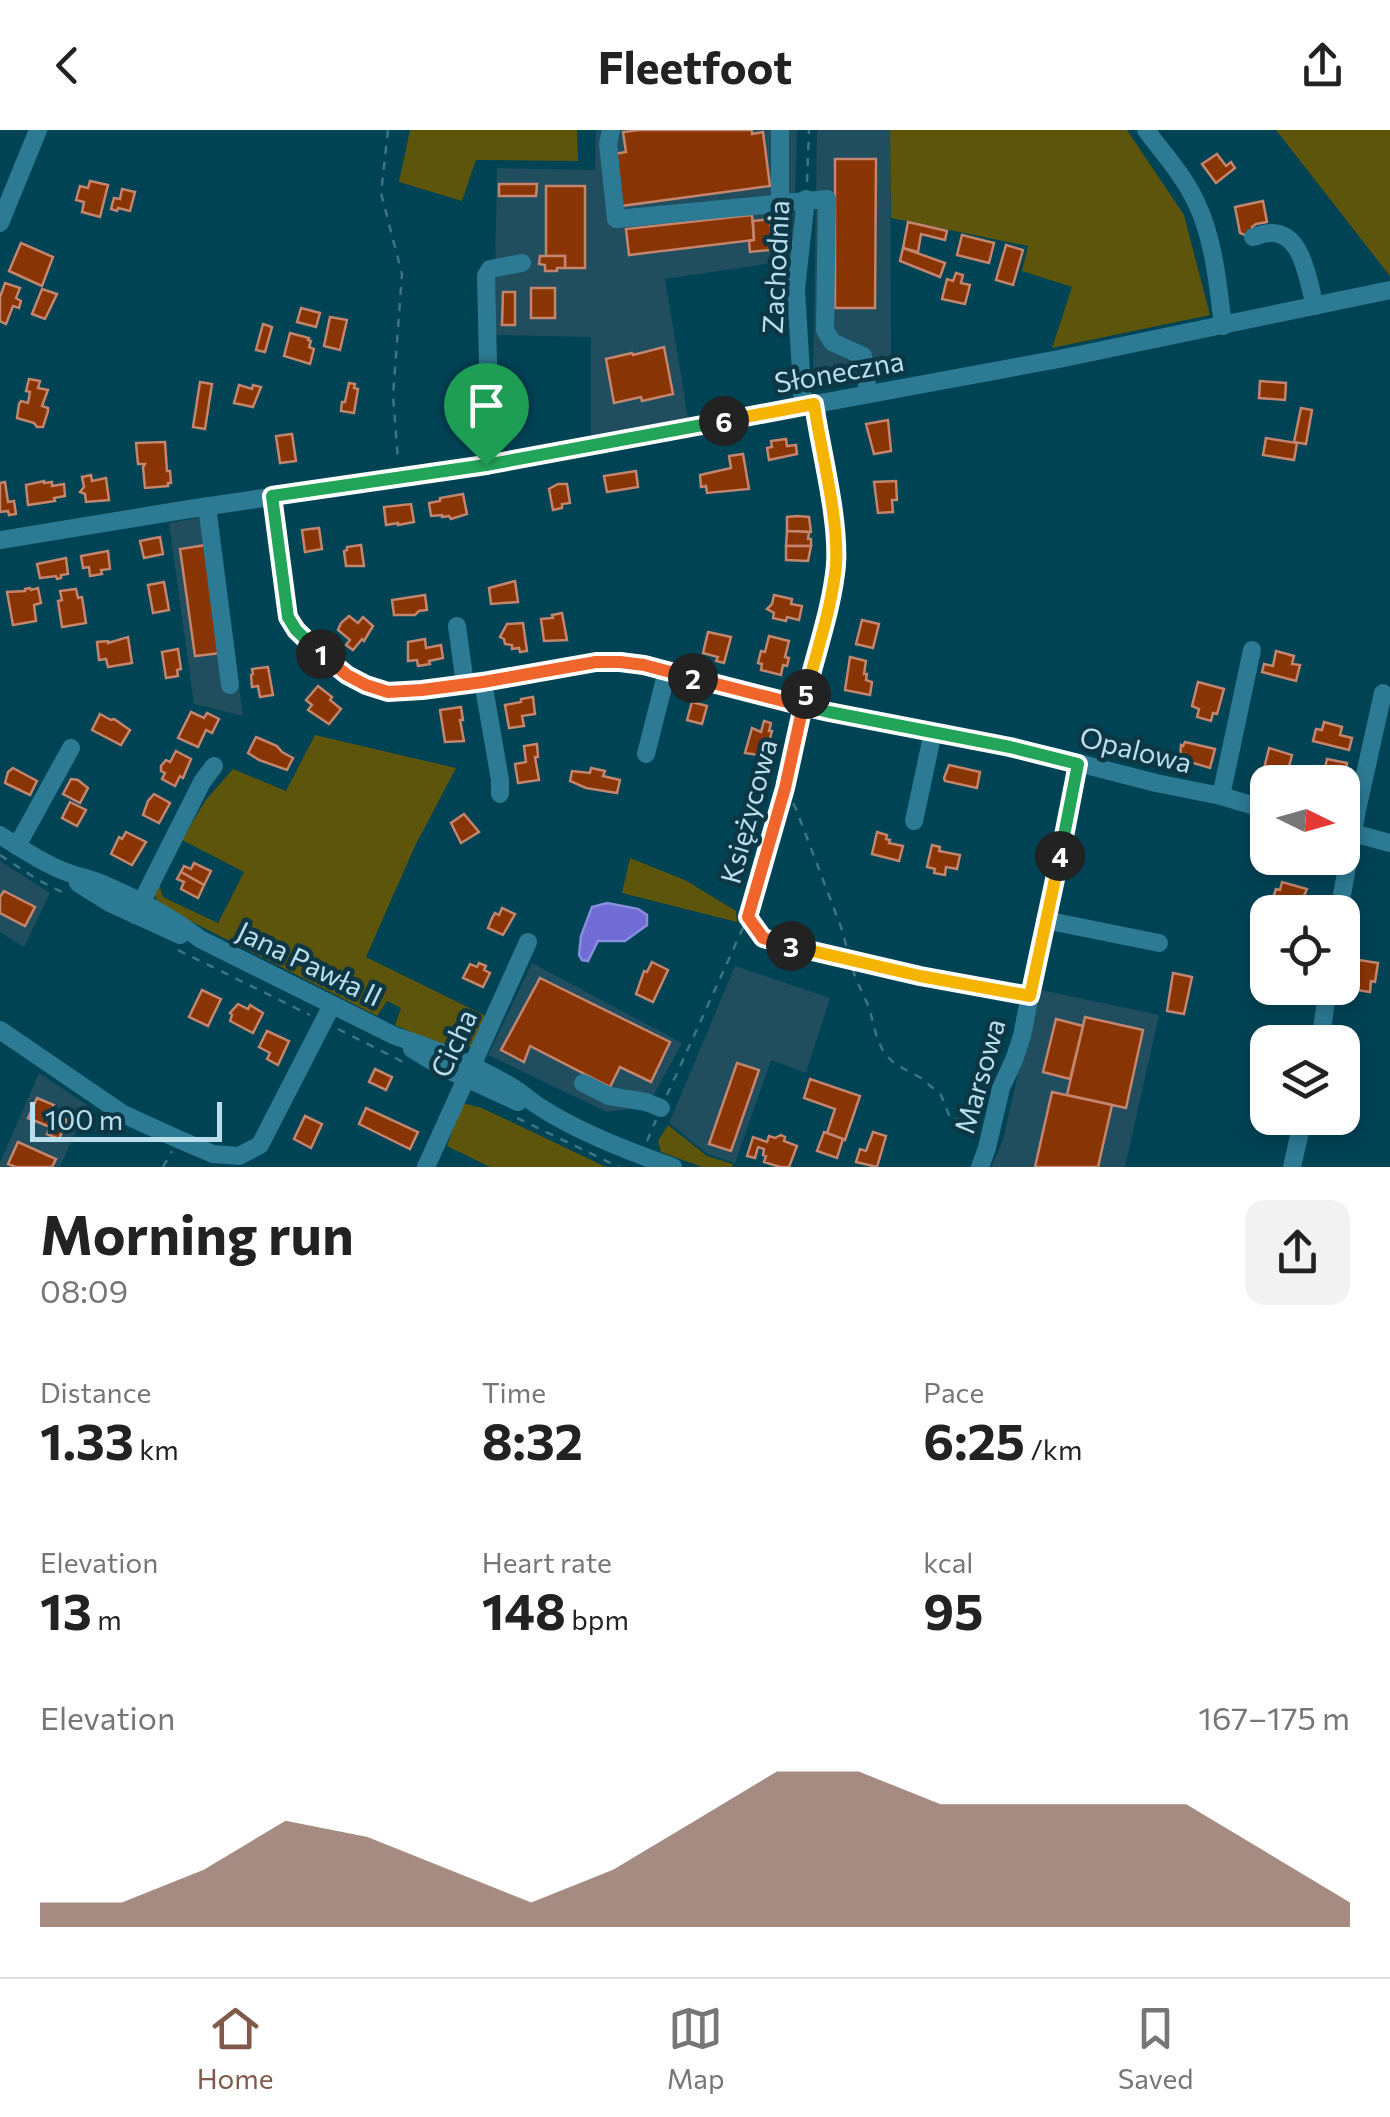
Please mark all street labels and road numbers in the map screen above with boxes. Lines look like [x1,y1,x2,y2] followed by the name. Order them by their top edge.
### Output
[755,199,795,335] street label: Zachodnia
[772,343,906,399] street label: Słoneczna
[1076,719,1196,779] street label: Opalowa
[712,735,784,887] street label: Księżycowa
[232,913,388,1013] street label: Jana Pawła II
[423,1004,483,1082] street label: Cicha
[946,1015,1012,1137] street label: Marsowa

